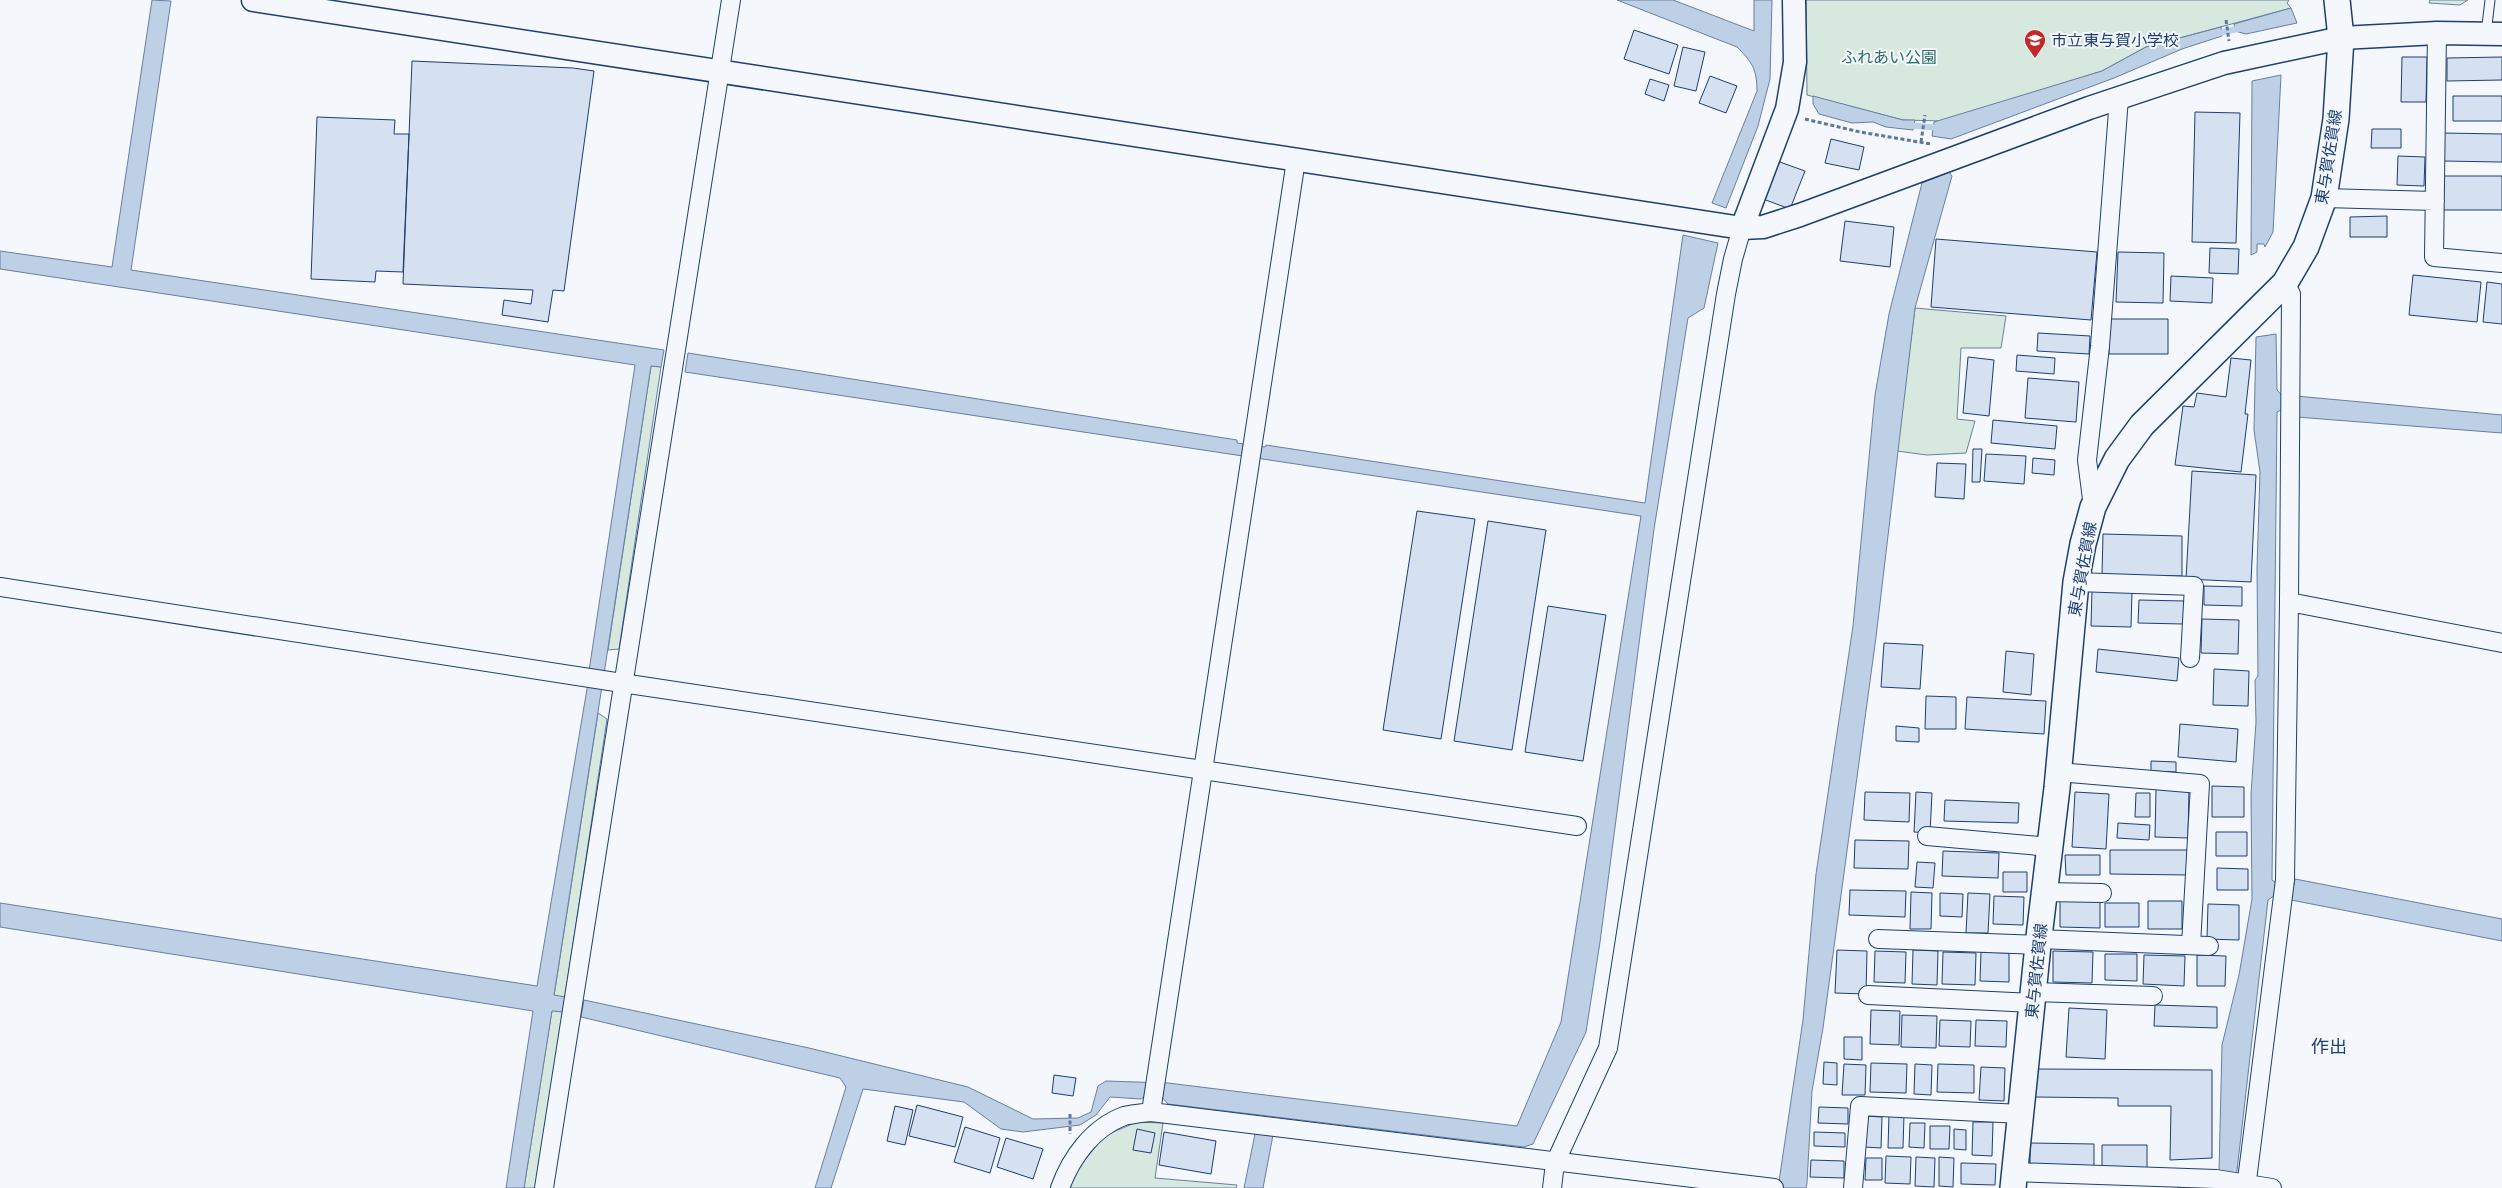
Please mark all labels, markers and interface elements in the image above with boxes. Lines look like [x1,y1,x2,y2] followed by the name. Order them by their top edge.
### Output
[2023,28,2047,59] school or university icon: 市立東与賀小学校
[2051,30,2179,50] place label: 市立東与賀小学校
[1841,47,1937,67] park label: ふれあい公園
[2311,108,2345,206] street label: 東与賀佐賀線
[2064,520,2100,618] street label: 東与賀佐賀線
[2021,922,2051,1020] street label: 東与賀佐賀線
[2311,1036,2347,1057] district label: 作出

